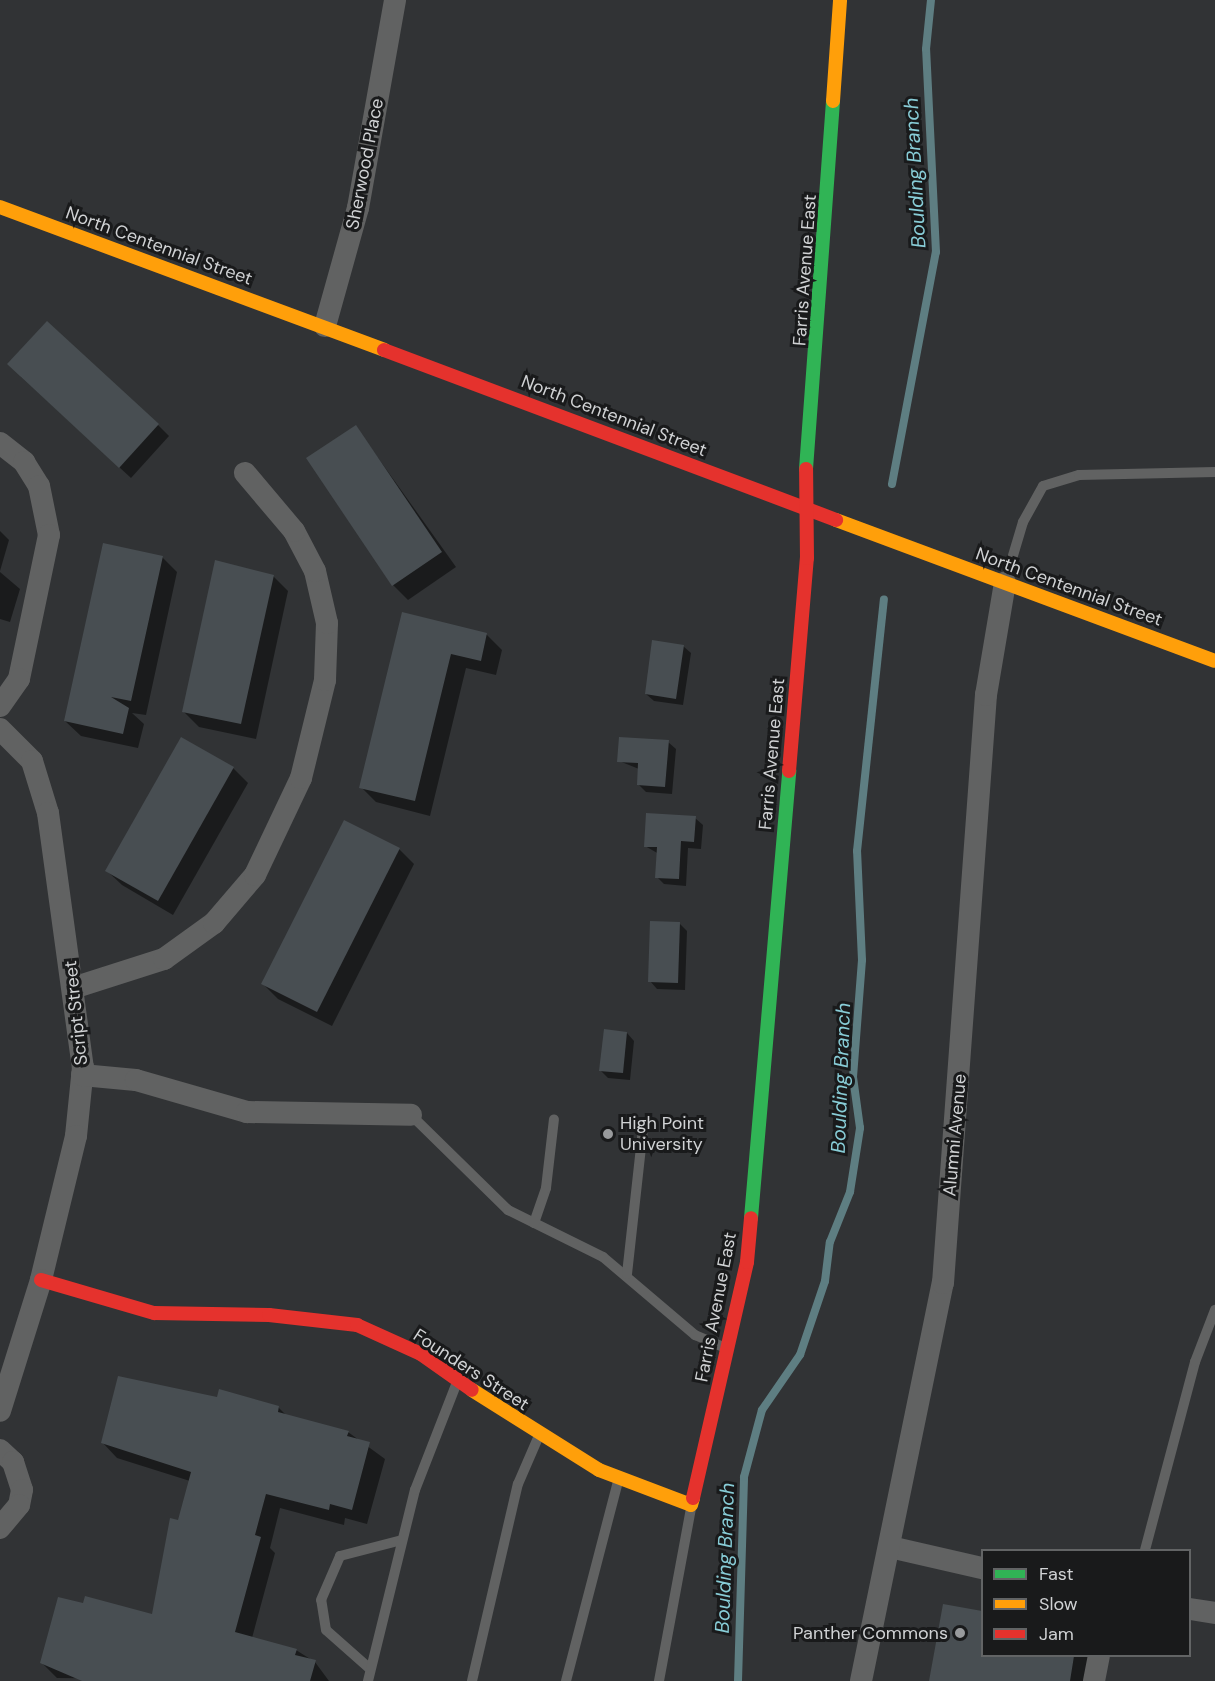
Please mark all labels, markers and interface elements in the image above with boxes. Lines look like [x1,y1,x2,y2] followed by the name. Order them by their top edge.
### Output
[342,97,388,231] street label: Sherwood Place
[899,97,931,249] water label: Boulding Branch
[789,193,821,347] street label: Farris Avenue East
[63,202,255,290] street label: North Centennial Street
[518,371,710,461] street label: North Centennial Street
[973,543,1165,631] street label: North Centennial Street
[755,677,789,831] street label: Farris Avenue East
[60,959,92,1067] street label: Script Street
[826,1002,856,1154] water label: Boulding Branch
[939,1073,971,1197] street label: Alumni Avenue
[620,1113,704,1156] place label: High Point University
[601,1127,615,1141] marker: High Point University
[691,1230,741,1384] street label: Farris Avenue East
[409,1325,533,1415] street label: Founders Street
[710,1482,740,1634] water label: Boulding Branch
[981,1549,1191,1657] legend
[1039,1562,1074,1586] text: Fast
[1039,1592,1078,1616] text: Slow
[793,1622,948,1644] place label: Panther Commons
[1039,1622,1074,1646] text: Jam
[953,1626,967,1640] marker: Panther Commons

